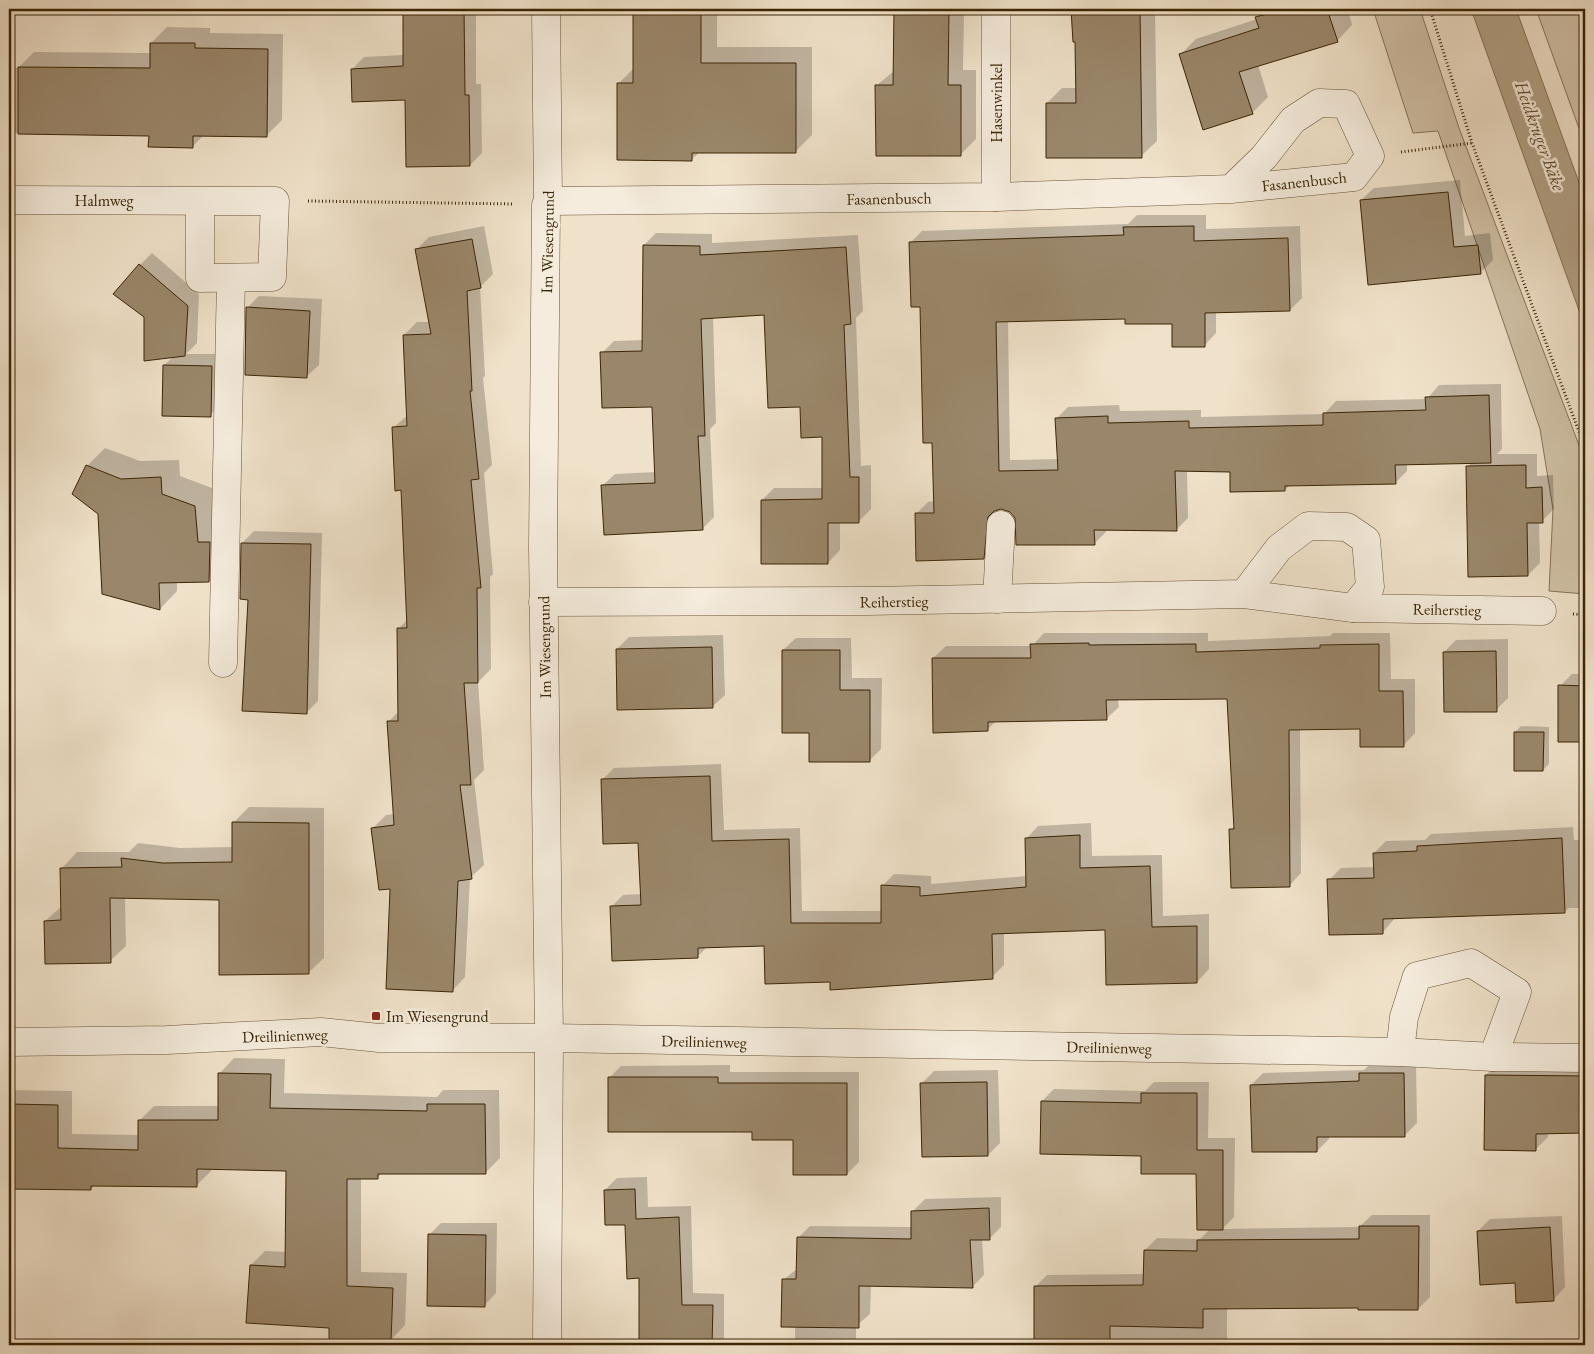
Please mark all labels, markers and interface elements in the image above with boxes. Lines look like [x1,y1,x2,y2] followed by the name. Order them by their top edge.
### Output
[986,63,1007,143] street label: Hasenwinkel
[1509,77,1571,195] water label: Heidkruger Bäke
[1260,167,1348,196] street label: Fasanenbusch
[846,187,932,210] street label: Fasanenbusch
[75,190,135,211] street label: Halmweg
[536,190,559,294] street label: Im Wiesengrund
[859,590,930,613] street label: Reiherstieg
[533,595,556,699] street label: Im Wiesengrund
[1412,598,1483,621] street label: Reiherstieg
[386,1006,490,1027] place label: Im Wiesengrund
[370,1010,382,1022] marker: Im Wiesengrund
[242,1023,329,1047] street label: Dreilinienweg
[661,1030,748,1053] street label: Dreilinienweg
[1066,1036,1153,1059] street label: Dreilinienweg

